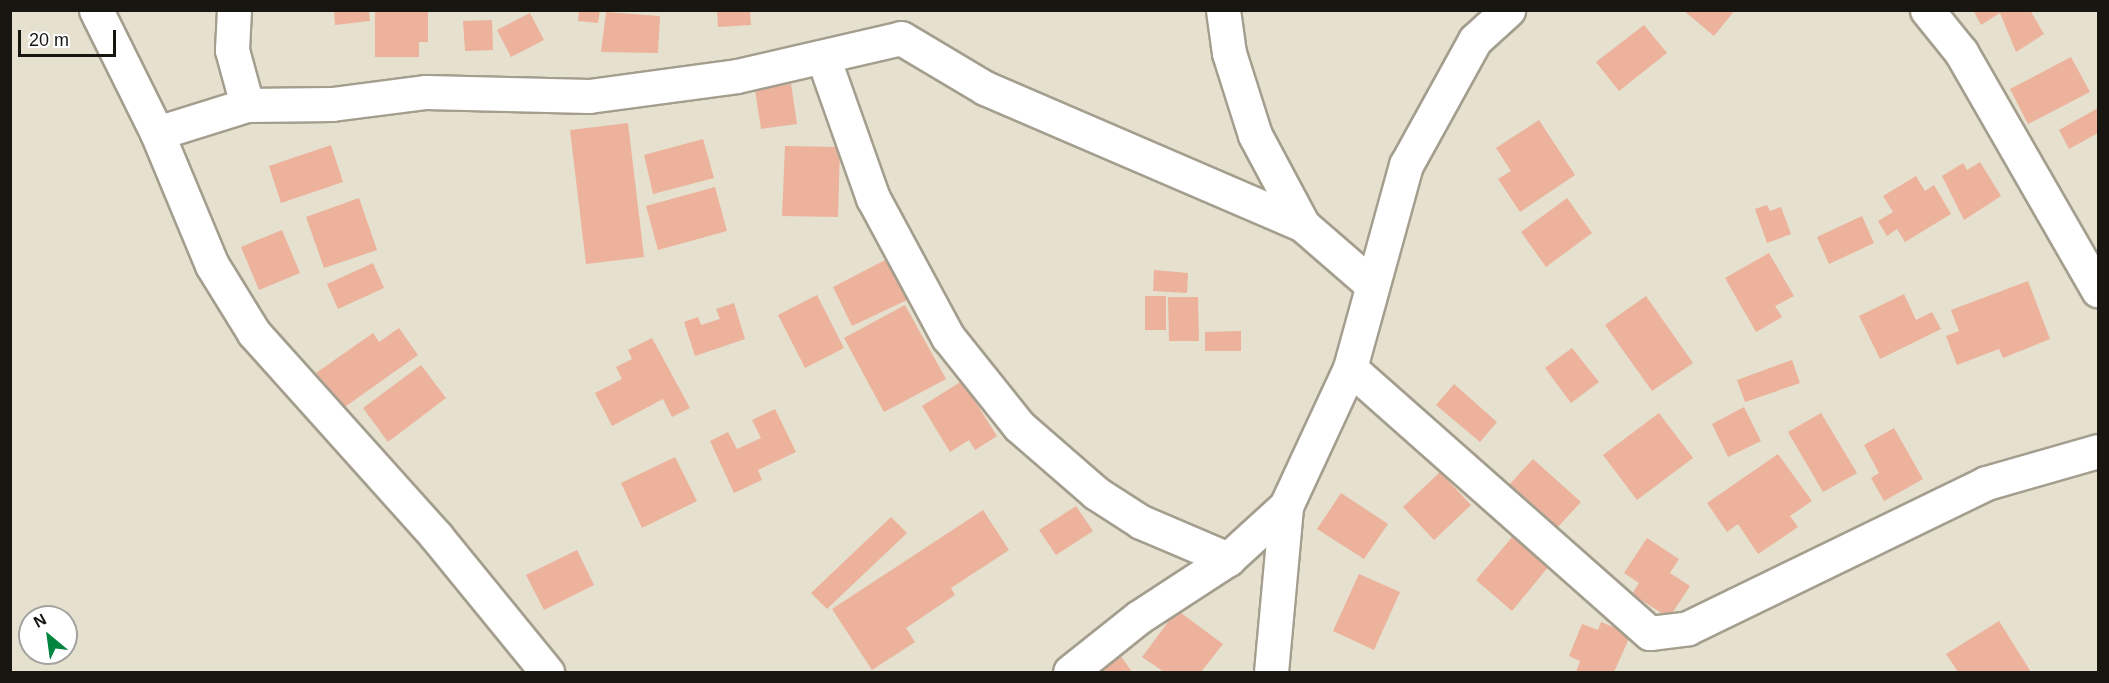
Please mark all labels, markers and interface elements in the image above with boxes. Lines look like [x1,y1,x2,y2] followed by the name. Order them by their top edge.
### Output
[21,18,118,56] scale bar
[29,30,69,50] text: 20 m
[18,605,78,665] north arrow
[31,610,49,631] text: N

